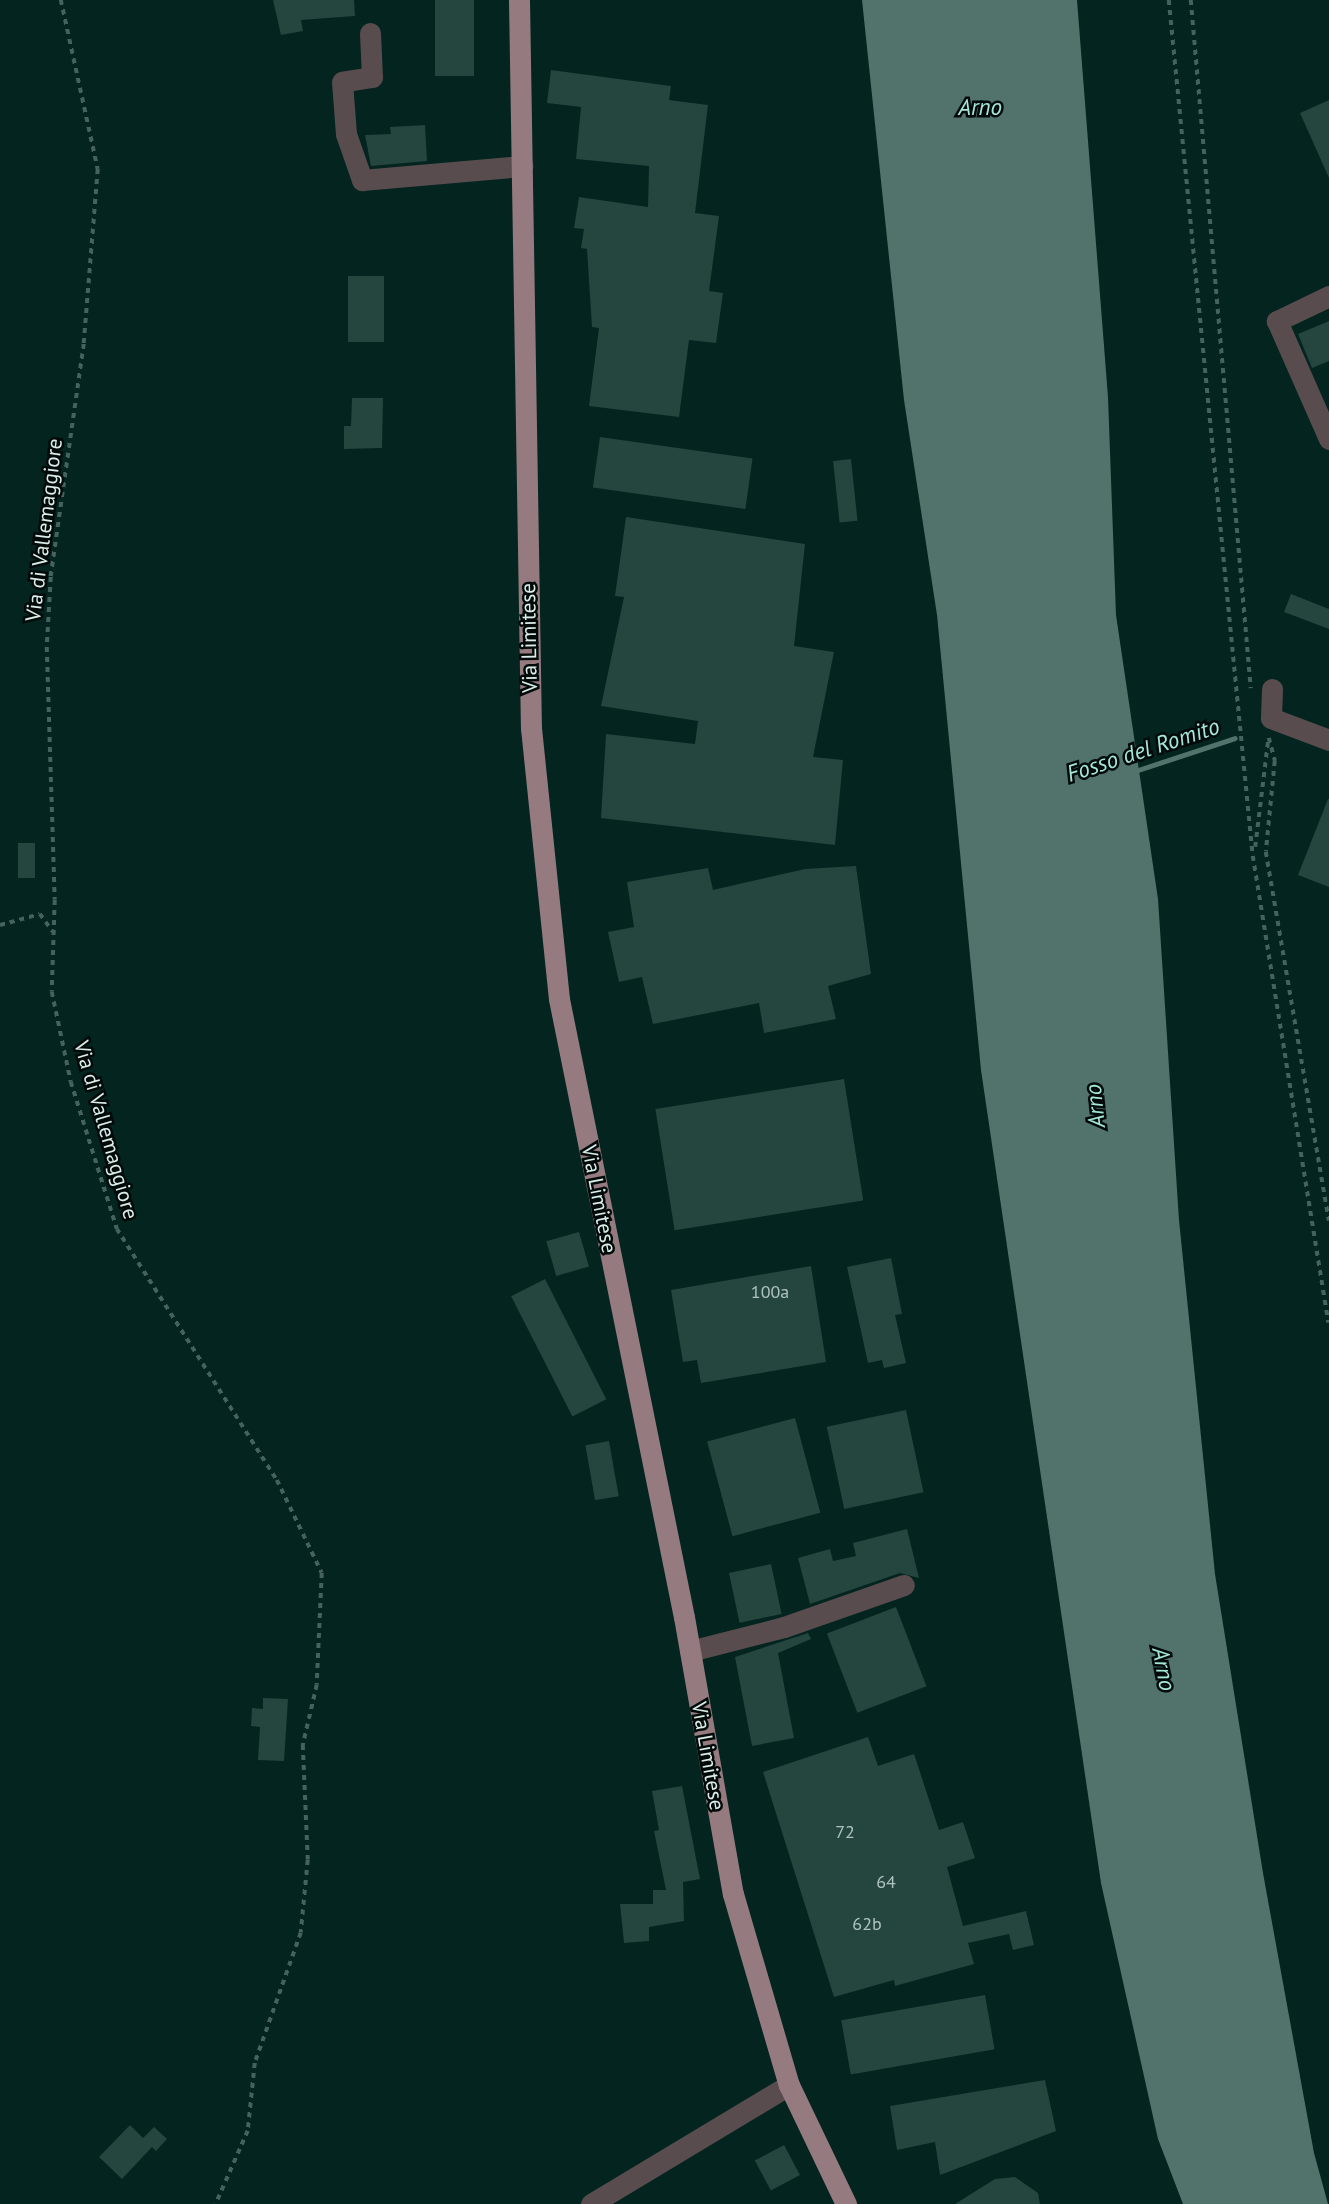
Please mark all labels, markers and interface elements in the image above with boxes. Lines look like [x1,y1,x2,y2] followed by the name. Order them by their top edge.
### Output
[958,93,1002,121] water label: Arno
[20,437,68,623] street label: Via di Vallemaggiore
[515,583,543,693] street label: Via Limitese
[1063,712,1223,788] water label: Fosso del Romito
[68,1038,144,1222] street label: Via di Vallemaggiore
[1079,1083,1111,1129] water label: Arno
[576,1143,622,1255] street label: Via Limitese
[751,1281,789,1303] house number: 100a
[1146,1645,1182,1693] water label: Arno
[686,1700,730,1812] street label: Via Limitese
[835,1821,855,1843] house number: 72
[876,1871,896,1893] house number: 64
[852,1913,882,1935] house number: 62b

